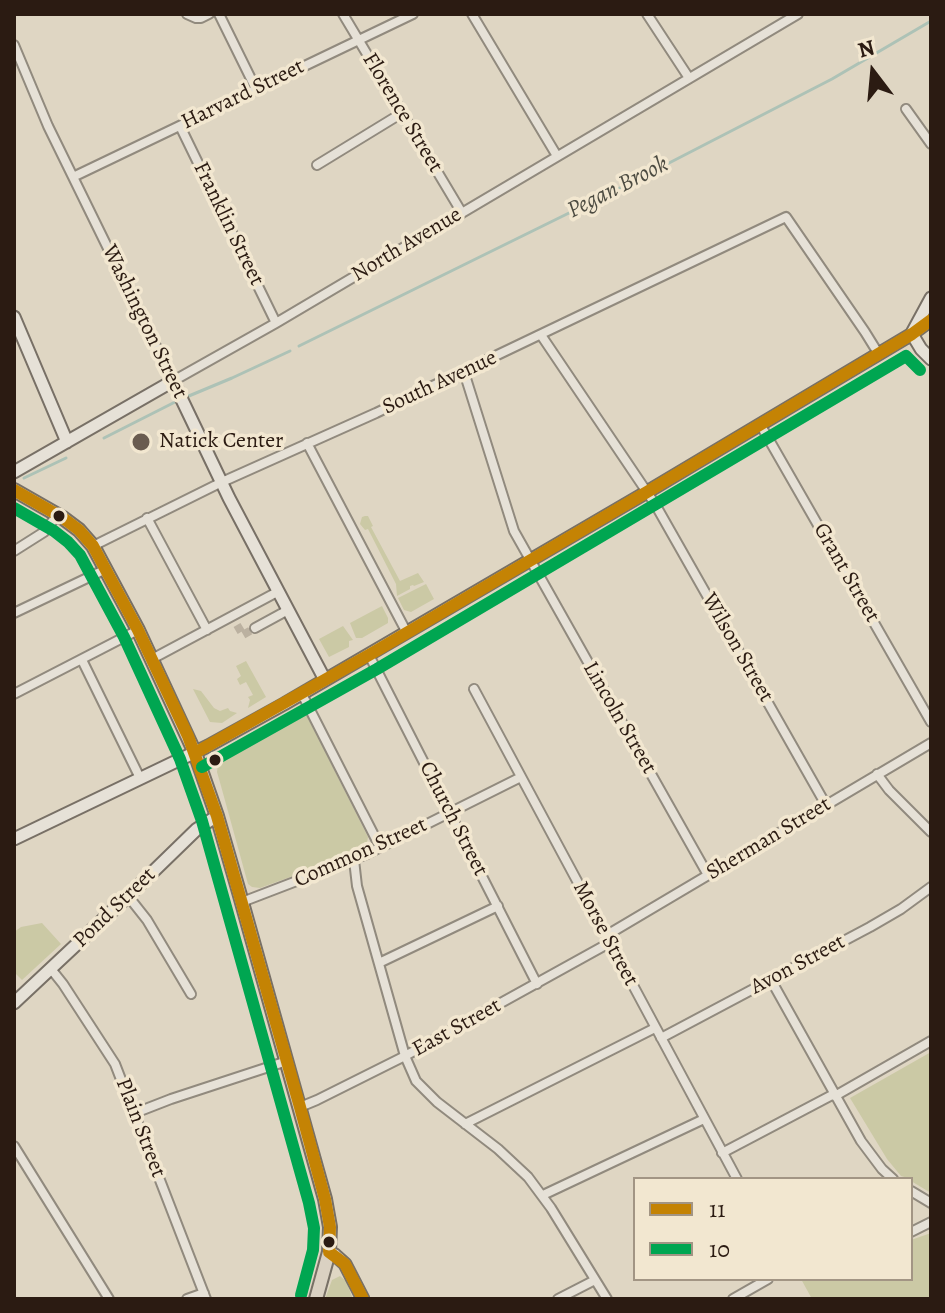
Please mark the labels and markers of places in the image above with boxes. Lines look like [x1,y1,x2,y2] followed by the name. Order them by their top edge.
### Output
[159,429,283,455] place label: Natick Center
[130,431,152,453] marker: Natick Center
[51,508,67,524] unlabelled marker
[207,752,223,768] unlabelled marker
[321,1234,337,1250] unlabelled marker

